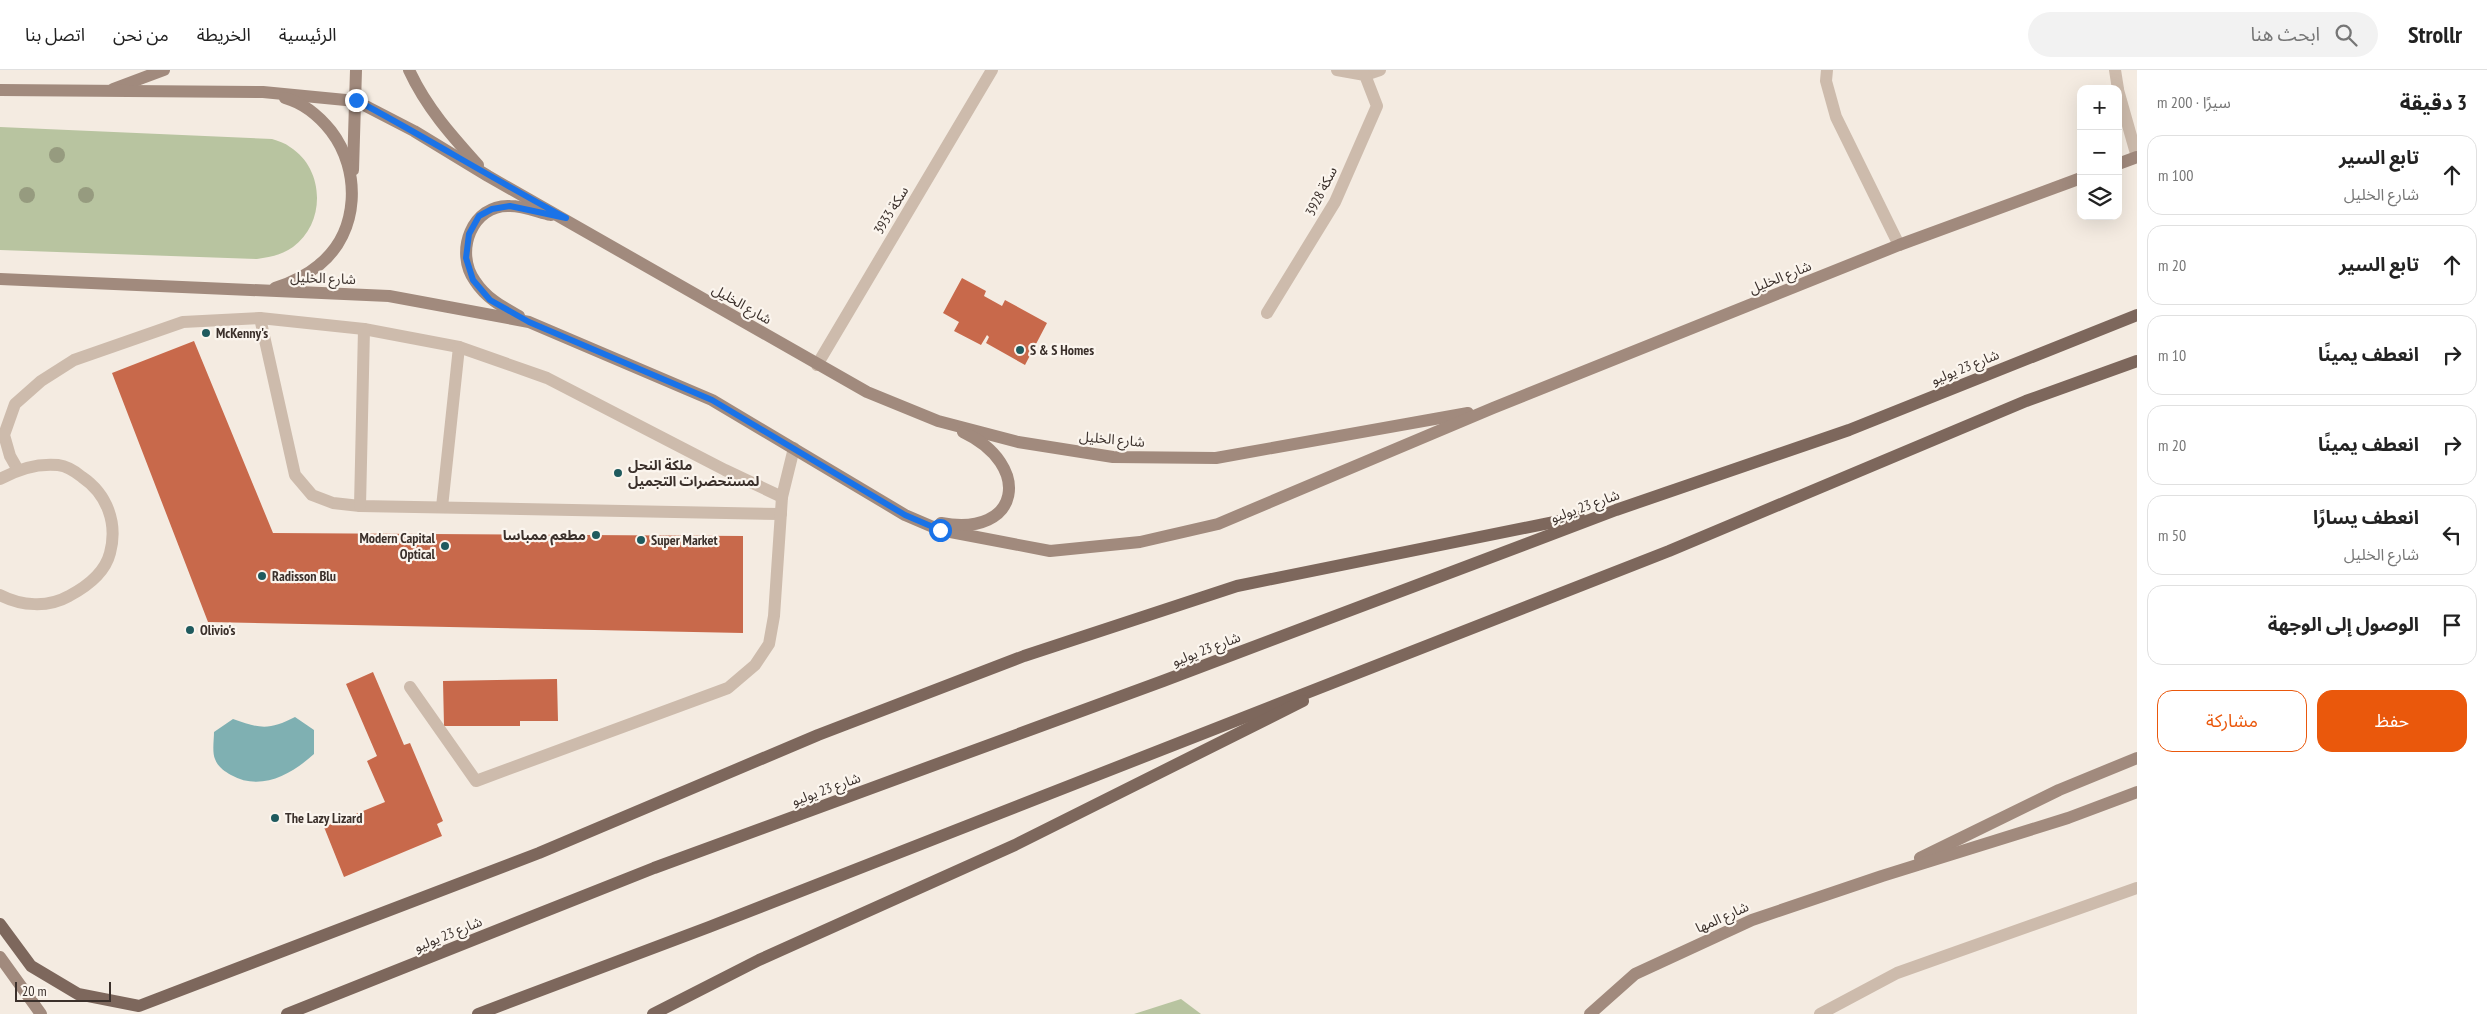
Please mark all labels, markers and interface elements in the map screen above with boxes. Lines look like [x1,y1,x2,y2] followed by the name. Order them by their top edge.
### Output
[2028,12,2378,57] search box
[2408,19,2462,50] text: Strollr
[2332,21,2360,49] icon: search
[2251,22,2320,46] text: ابحث هنا
[25,23,85,46] text: اتصل بنا
[113,23,169,46] text: من نحن
[197,23,251,46] text: الخريطة
[279,23,337,46] text: الرئيسية
[2077,85,2122,220] map controls
[2077,85,2122,130] button: +
[345,89,368,112] route end
[2400,89,2467,116] text: 3 دقيقة
[2157,92,2231,112] text: سيرًا · 200 m
[2077,130,2122,175] button: −
[2339,145,2419,169] text: تابع السير
[2438,161,2466,189] icon: ahead
[1301,163,1341,219] street label: سكة 3928
[2158,165,2193,185] text: 100 m
[2077,175,2122,220] button: layers
[870,183,912,237] street label: سكة 3933
[2344,184,2419,204] text: شارع الخليل
[2438,251,2466,279] icon: ahead
[2339,252,2419,276] text: تابع السير
[2158,255,2186,275] text: 20 m
[1746,256,1815,300] street label: شارع الخليل
[290,268,356,290] street label: شارع الخليل
[708,280,775,330] street label: شارع الخليل
[216,324,268,342] place label: McKenny's
[200,327,212,339] marker: McKenny's
[1030,341,1094,359] place label: S & S Homes
[2438,341,2466,369] icon: right
[2318,342,2419,366] text: انعطف يمينًا
[1014,344,1026,356] marker: S & S Homes
[1928,345,2003,391] street label: شارع 23 يوليو
[2158,345,2186,365] text: 10 m
[1078,427,1146,453] street label: شارع الخليل
[2438,431,2466,459] icon: right
[2318,432,2419,456] text: انعطف يمينًا
[2158,435,2186,455] text: 20 m
[628,456,759,490] place label: ملكة النحل لمستحضرات التجميل
[612,467,624,479] marker: ملكة النحل لمستحضرات التجميل
[1548,485,1623,529] street label: شارع 23 يوليو
[2313,505,2419,529] text: انعطف يسارًا
[929,519,952,542] route start
[2438,521,2466,549] icon: left
[2158,525,2186,545] text: 50 m
[503,526,586,546] place label: مطعم ممباسا
[359,529,436,563] place label: Modern Capital Optical
[590,529,602,541] marker: مطعم ممباسا
[651,531,718,549] place label: Super Market
[635,534,647,546] marker: Super Market
[439,540,451,552] marker: Modern Capital Optical
[2344,544,2419,564] text: شارع الخليل
[272,567,336,585] place label: Radisson Blu
[256,570,268,582] marker: Radisson Blu
[2438,611,2466,639] icon: arrive
[2268,612,2419,636] text: الوصول إلى الوجهة
[200,621,236,639] place label: Olivio's
[184,624,196,636] marker: Olivio's
[1169,628,1244,672] street label: شارع 23 يوليو
[2157,690,2307,752] button: مشاركة
[2317,690,2467,752] button: حفظ
[789,768,864,812] street label: شارع 23 يوليو
[285,809,362,827] place label: The Lazy Lizard
[269,812,281,824] marker: The Lazy Lizard
[1693,897,1752,939] street label: شارع المها
[411,912,486,958] street label: شارع 23 يوليو
[15,979,111,1002] scale bar
[22,982,47,1000] text: 20 m

